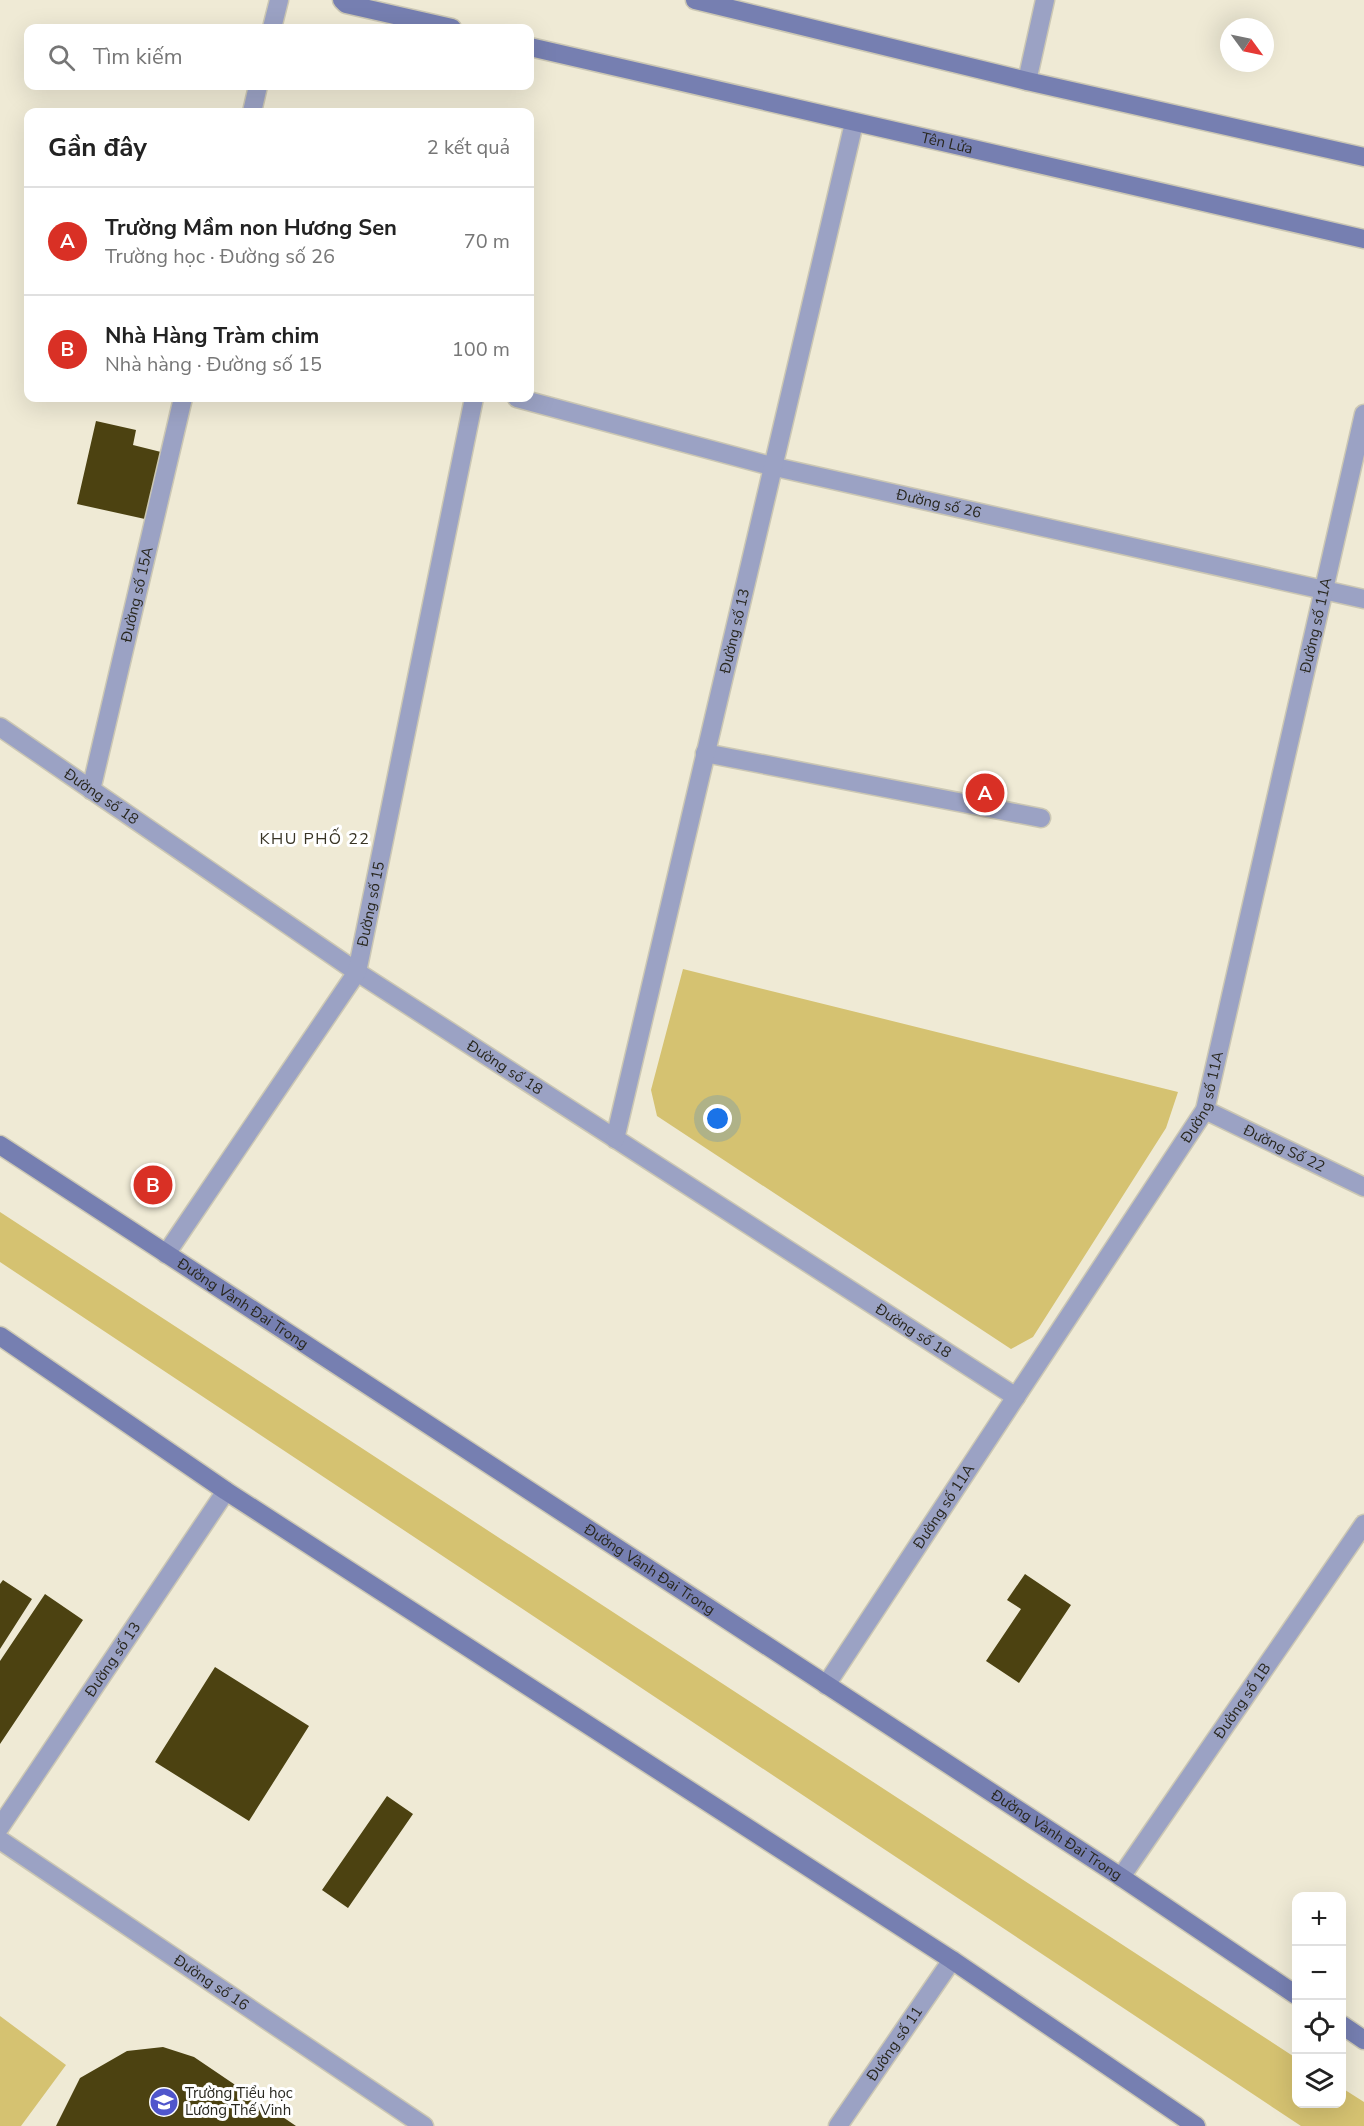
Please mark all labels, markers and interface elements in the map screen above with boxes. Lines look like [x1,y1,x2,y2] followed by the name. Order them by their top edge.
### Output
[1220,18,1274,72] north arrow
[24,24,534,90] search box
[45,41,78,74] icon: search
[93,42,182,72] text: Tìm kiếm
[919,127,975,159] street label: Tên Lửa
[48,130,147,165] text: Gần đây
[427,134,510,161] text: 2 kết quả
[105,213,397,243] text: Trường Mầm non Hương Sen
[60,228,75,255] text: A
[464,228,510,255] text: 70 m
[105,243,335,270] text: Trường học · Đường số 26
[105,321,319,351] text: Nhà Hàng Tràm chim
[61,336,74,363] text: B
[452,336,510,363] text: 100 m
[105,351,322,378] text: Nhà hàng · Đường số 15
[893,484,983,523] street label: Đường số 26
[116,545,158,645] street label: Đường số 15A
[1295,575,1336,676] street label: Đường số 11A
[715,586,754,676] street label: Đường số 13
[59,763,143,829] street label: Đường số 18
[966,770,1004,816] pin: A
[260,827,370,850] district label: KHU PHỐ 22
[352,860,389,949] street label: Đường số 15
[462,1035,547,1099] street label: Đường số 18
[1176,1049,1228,1148] street label: Đường số 11A
[703,1104,732,1133] your location
[1239,1120,1328,1177] street label: Đường Số 22
[134,1162,172,1208] pin: B
[173,1253,312,1354] street label: Đường Vành Đai Trong
[871,1298,955,1363] street label: Đường số 18
[908,1460,979,1553] street label: Đường số 11A
[579,1519,719,1619] street label: Đường Vành Đai Trong
[80,1618,145,1702] street label: Đường số 13
[1209,1659,1275,1743] street label: Đường số 1B
[986,1784,1126,1885] street label: Đường Vành Đai Trong
[1292,1892,1346,2108] map controls
[1292,1892,1346,1946] button: +
[1292,1946,1346,2000] button: −
[169,1950,253,2015] street label: Đường số 16
[1292,2000,1346,2054] button: locate
[861,2002,927,2086] street label: Đường số 11
[1292,2054,1346,2108] button: layers
[185,2083,293,2120] place label: Trường Tiểu học Lương Thế Vinh
[148,2086,180,2118] school or university icon: Trường Tiểu học Lương Thế Vinh

